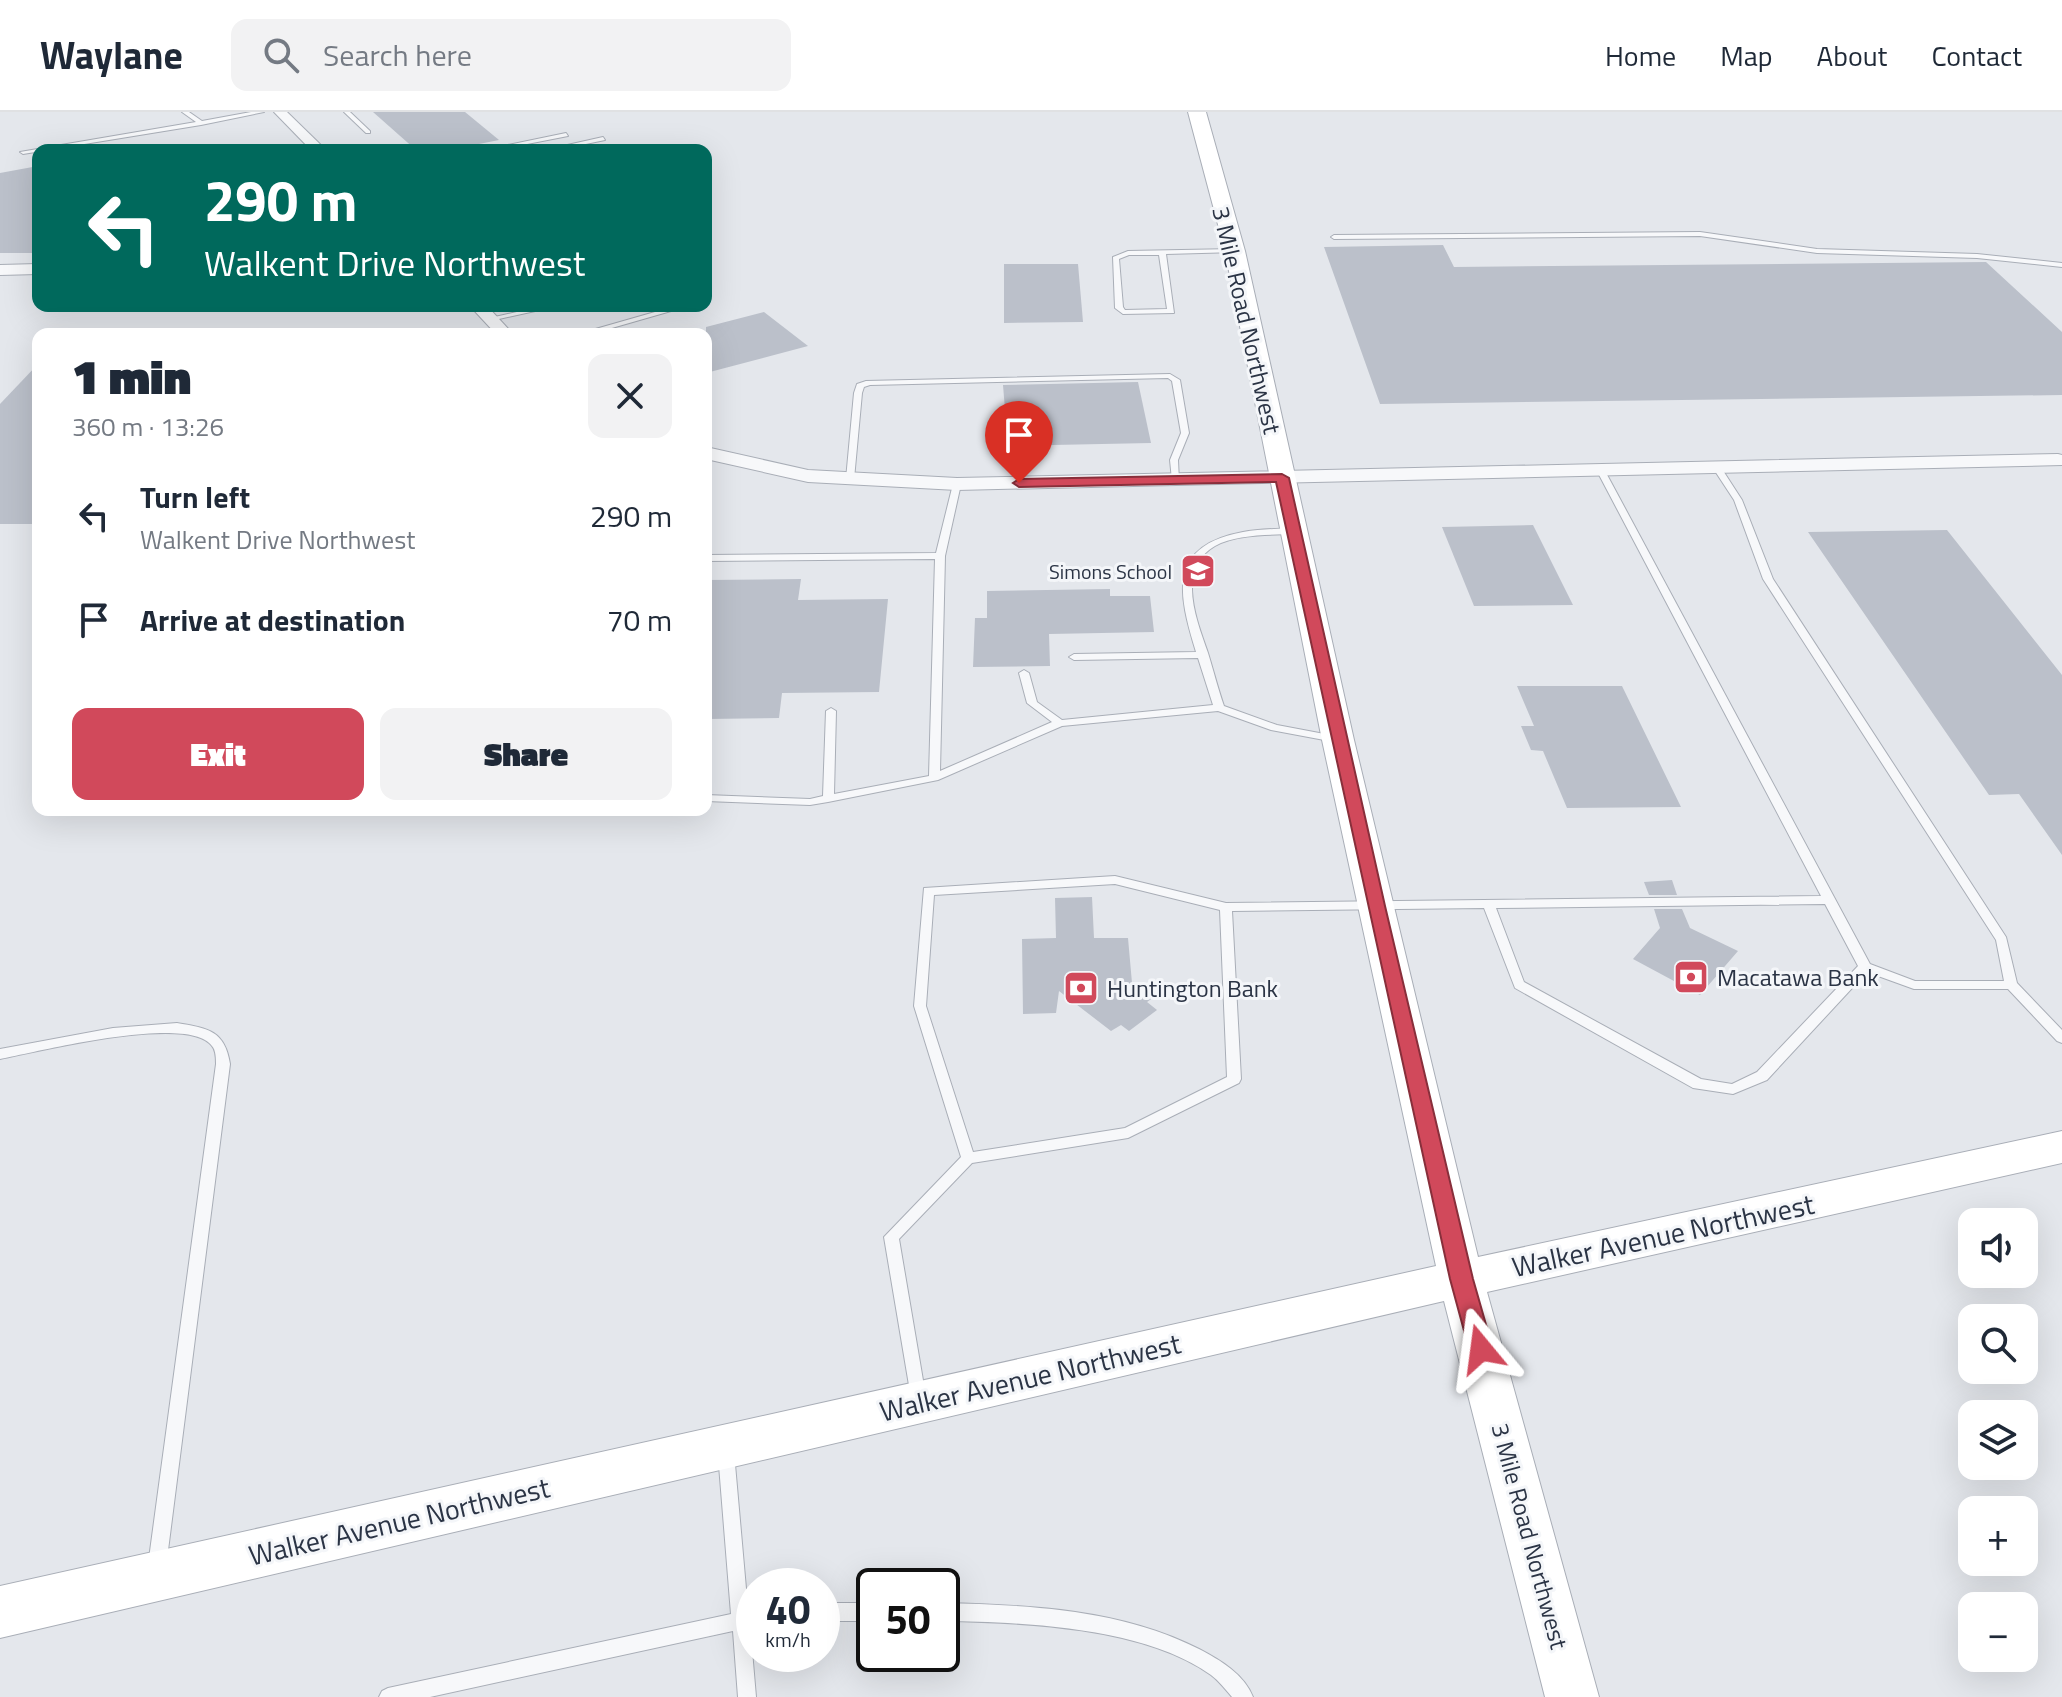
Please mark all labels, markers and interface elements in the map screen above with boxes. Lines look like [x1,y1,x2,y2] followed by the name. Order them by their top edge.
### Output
[231,19,791,91] search box
[40,26,183,84] text: Waylane
[323,32,472,78] text: Search here
[259,33,303,77] icon: search
[1605,34,1676,77] text: Home
[1720,34,1773,77] text: Map
[1817,34,1887,77] text: About
[1931,34,2022,77] text: Contact
[204,158,357,243] text: 290 m
[72,176,176,280] icon: left
[1203,203,1291,438] street label: 3 Mile Road Northwest
[204,235,585,290] text: Walkent Drive Northwest
[72,340,191,413] text: 1 min
[588,354,672,438] button: close
[985,401,1053,483] pin
[72,407,224,446] text: 360 m · 13:26
[997,413,1041,457] icon: arrive
[140,474,250,520] text: Turn left
[590,493,672,539] text: 290 m
[72,494,116,538] icon: left
[140,520,415,559] text: Walkent Drive Northwest
[1179,552,1217,590] school or university icon: Simons School
[1049,556,1172,587] place label: Simons School
[140,597,405,643] text: Arrive at destination
[607,597,672,643] text: 70 m
[72,598,116,642] icon: arrive
[72,708,364,800] button: Exit
[380,708,672,800] button: Share
[1672,958,1710,996] bank icon: Macatawa Bank
[1717,959,1879,995] place label: Macatawa Bank
[1062,969,1100,1007] bank icon: Huntington Bank
[1107,970,1279,1006] place label: Huntington Bank
[1508,1182,1818,1288] street label: Walker Avenue Northwest
[1958,1208,2038,1672] map controls
[1958,1208,2038,1288] button: sound
[1958,1304,2038,1384] button: search
[1439,1307,1523,1391] position arrow
[875,1321,1185,1433] street label: Walker Avenue Northwest
[1958,1400,2038,1480] button: layers
[1483,1419,1578,1653] street label: 3 Mile Road Northwest
[244,1465,554,1577] street label: Walker Avenue Northwest
[1958,1496,2038,1576] button: +
[856,1568,960,1672] speed limit sign: 50
[766,1579,810,1640] text: 40
[1958,1592,2038,1672] button: −
[765,1624,811,1655] text: km/h

